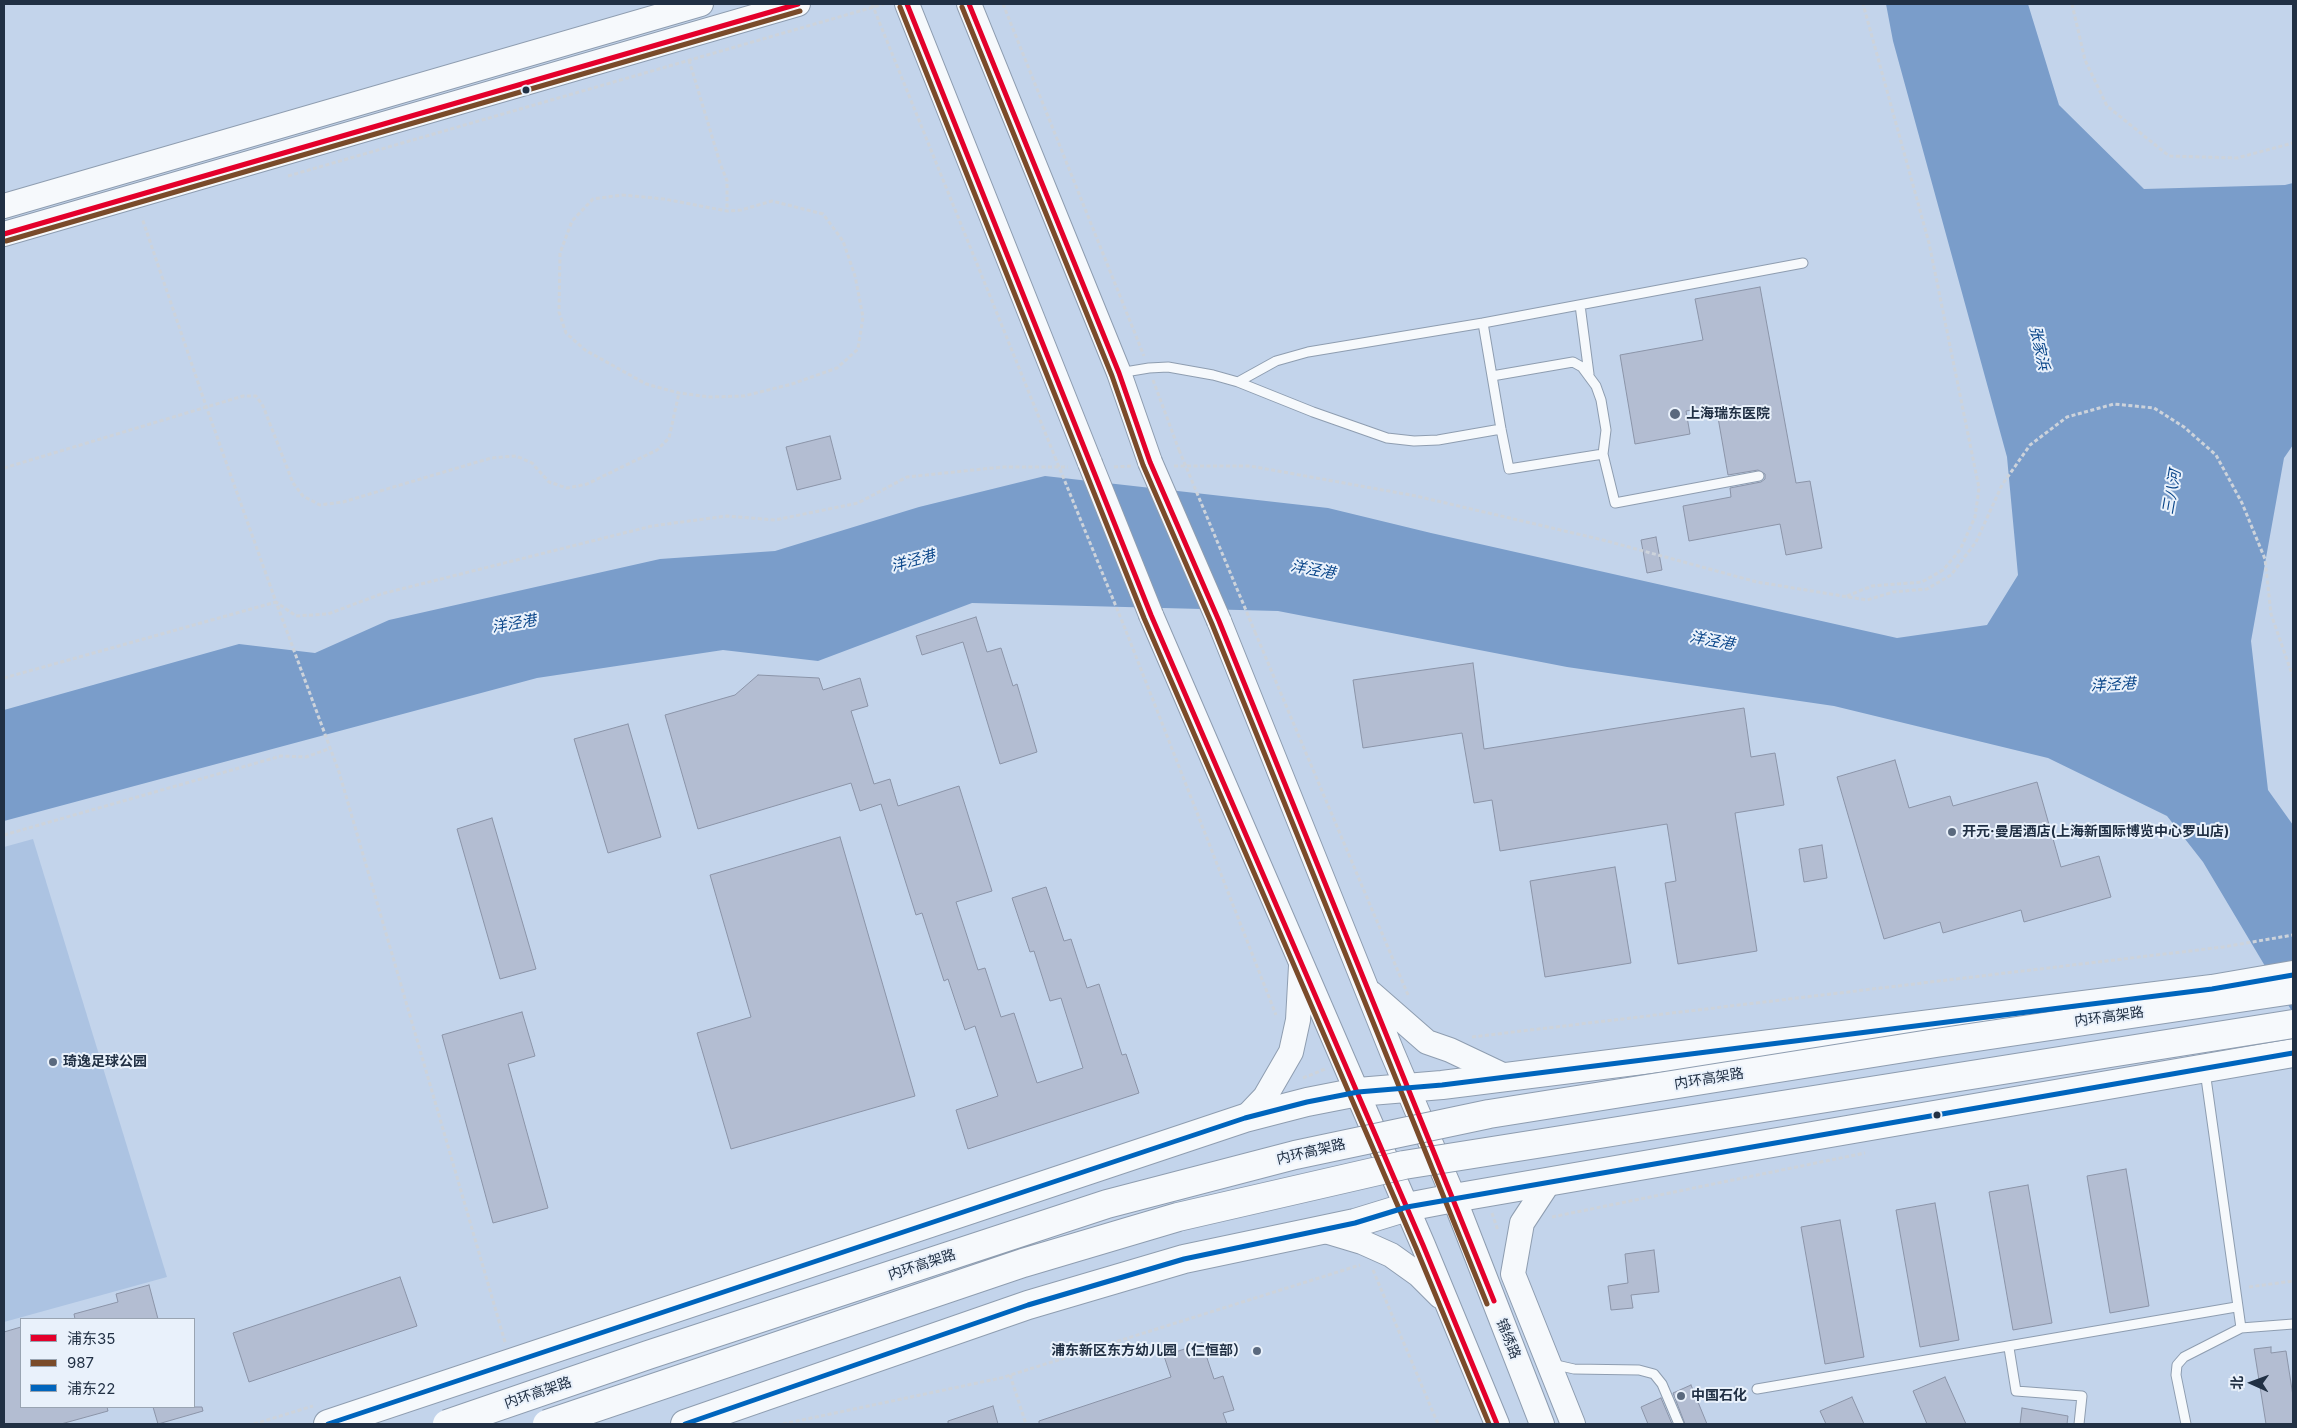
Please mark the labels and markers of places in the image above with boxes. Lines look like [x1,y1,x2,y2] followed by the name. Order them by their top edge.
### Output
[521,85,531,95] unlabelled marker
[1686,406,1770,422] place label: 上海瑞东医院
[1668,407,1682,421] marker: 上海瑞东医院
[1962,824,2229,840] place label: 开元·曼居酒店(上海新国际博览中心罗山店)
[1946,826,1958,838] marker: 开元·曼居酒店(上海新国际博览中心罗山店)
[63,1054,147,1070] place label: 琦逸足球公园
[47,1056,59,1068] marker: 琦逸足球公园
[1932,1110,1942,1120] unlabelled marker
[1051,1343,1247,1359] place label: 浦东新区东方幼儿园（仁恒部）
[1251,1345,1263,1357] marker: 浦东新区东方幼儿园（仁恒部）
[1691,1388,1747,1404] place label: 中国石化
[1675,1390,1687,1402] marker: 中国石化

